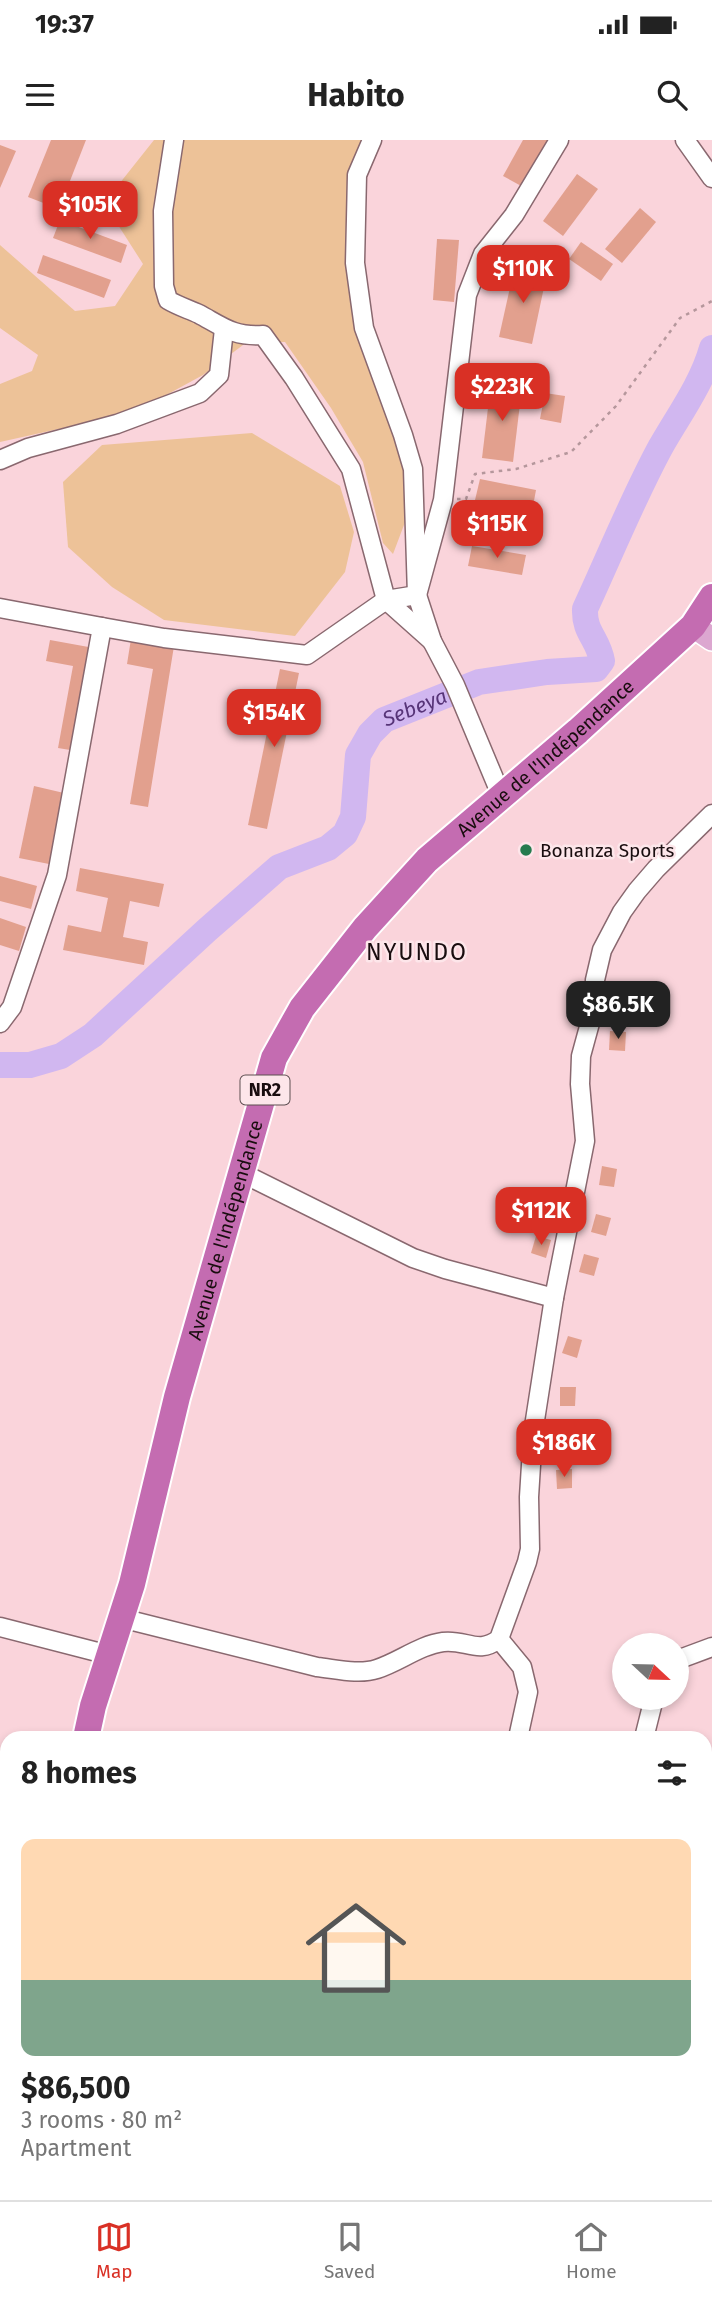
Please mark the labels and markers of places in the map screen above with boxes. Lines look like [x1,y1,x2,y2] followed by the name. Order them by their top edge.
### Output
[41,182,139,241] pin: $105K
[474,246,572,305] pin: $110K
[453,364,551,423] pin: $223K
[448,500,546,560] pin: $115K
[225,690,323,749] pin: $154K
[540,839,675,862] place label: Bonanza Sports
[518,842,534,858] marker: Bonanza Sports
[561,982,675,1041] pin: $86.5K
[492,1188,590,1247] pin: $112K
[515,1420,613,1479] pin: $186K

